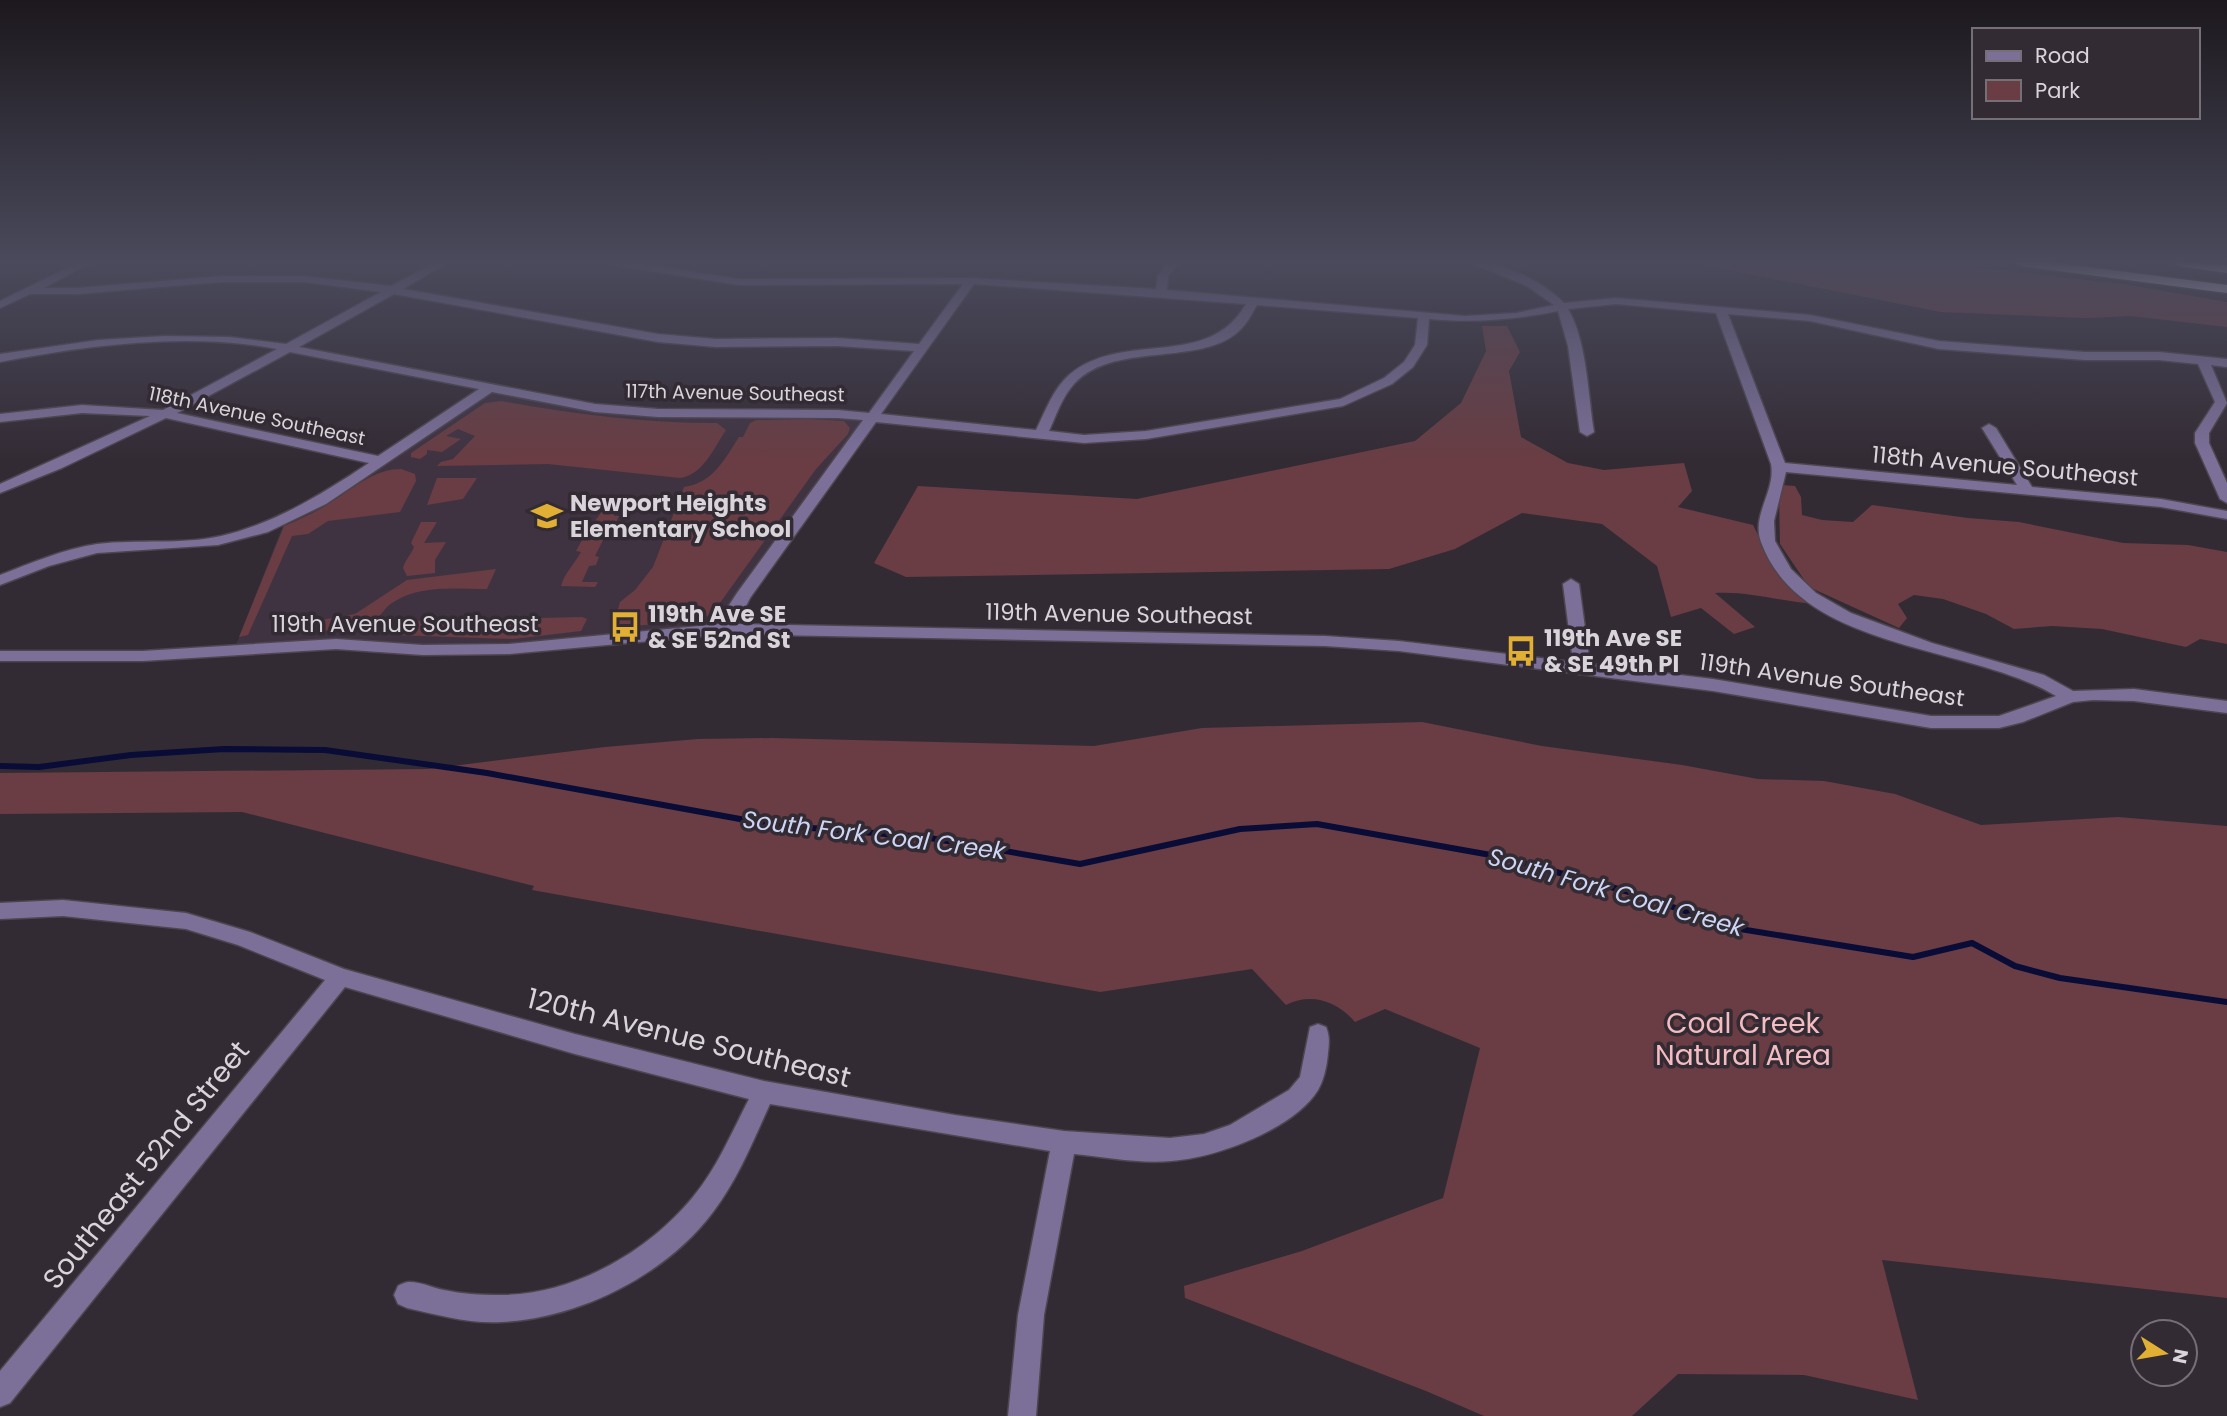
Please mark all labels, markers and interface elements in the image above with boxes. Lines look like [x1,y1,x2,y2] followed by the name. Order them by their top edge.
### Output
[1972,28,2199,119] legend
[2035,41,2090,70] text: Road
[2035,76,2080,105] text: Park
[625,378,845,408] street label: 117th Avenue Southeast
[146,380,368,452] street label: 118th Avenue Southeast
[1871,438,2139,494] street label: 118th Avenue Southeast
[570,487,791,545] place label: Newport Heights Elementary School
[530,499,564,533] school or university icon: Newport Heights Elementary School
[985,596,1253,632] street label: 119th Avenue Southeast
[648,598,790,656] place label: 119th Ave SE & SE 52nd St
[271,608,539,640] street label: 119th Avenue Southeast
[608,610,642,644] bus stop icon: 119th Ave SE & SE 52nd St
[1544,622,1682,680] place label: 119th Ave SE & SE 49th Pl
[1504,634,1538,668] bus stop icon: 119th Ave SE & SE 49th Pl
[1697,646,1967,714] street label: 119th Avenue Southeast
[741,802,1009,868] water label: South Fork Coal Creek
[1484,840,1749,945] water label: South Fork Coal Creek
[523,979,855,1097] street label: 120th Avenue Southeast
[1655,1004,1831,1075] park label: Coal Creek Natural Area
[34,1033,258,1297] street label: Southeast 52nd Street
[2129,1318,2199,1388] north arrow
[2166,1347,2195,1366] text: N

